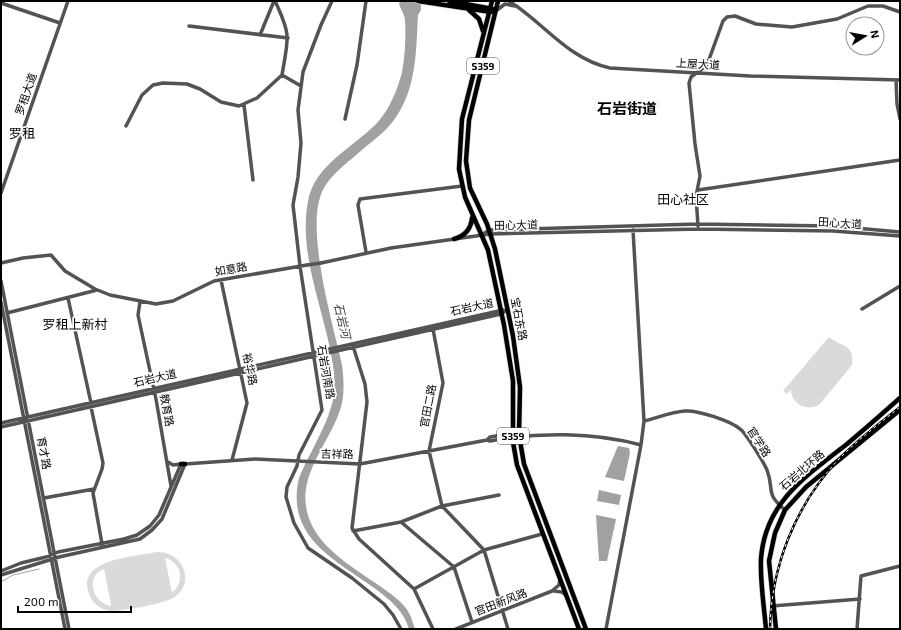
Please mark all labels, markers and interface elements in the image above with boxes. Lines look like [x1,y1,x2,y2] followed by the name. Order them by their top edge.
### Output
[845,16,885,56] north arrow
[868,29,882,39] text: N
[676,56,720,71] street label: 上屋大道
[467,58,499,74] road number: S359
[12,71,39,117] street label: 罗租大道
[597,99,657,117] district label: 石岩街道
[9,125,35,141] district label: 罗租
[657,191,709,207] district label: 田心社区
[818,214,862,231] street label: 田心大道
[494,218,538,231] street label: 田心大道
[214,259,248,278] street label: 如意路
[449,296,495,317] street label: 石岩大道
[509,296,530,342] street label: 宝石东路
[332,302,354,342] water label: 石岩河
[42,316,108,332] district label: 罗租上新村
[315,344,338,400] street label: 石岩河南路
[241,351,260,386] street label: 裕华路
[132,366,178,389] street label: 石岩大道
[417,383,438,429] street label: 官田二路
[158,392,177,427] street label: 教育路
[745,424,774,459] street label: 官学路
[497,428,529,444] road number: S359
[35,435,54,470] street label: 育才路
[320,447,354,460] street label: 吉祥路
[777,447,827,493] street label: 石岩北环路
[473,586,529,617] street label: 官田新风路
[18,588,131,614] scale bar
[24,594,58,608] text: 200 m

